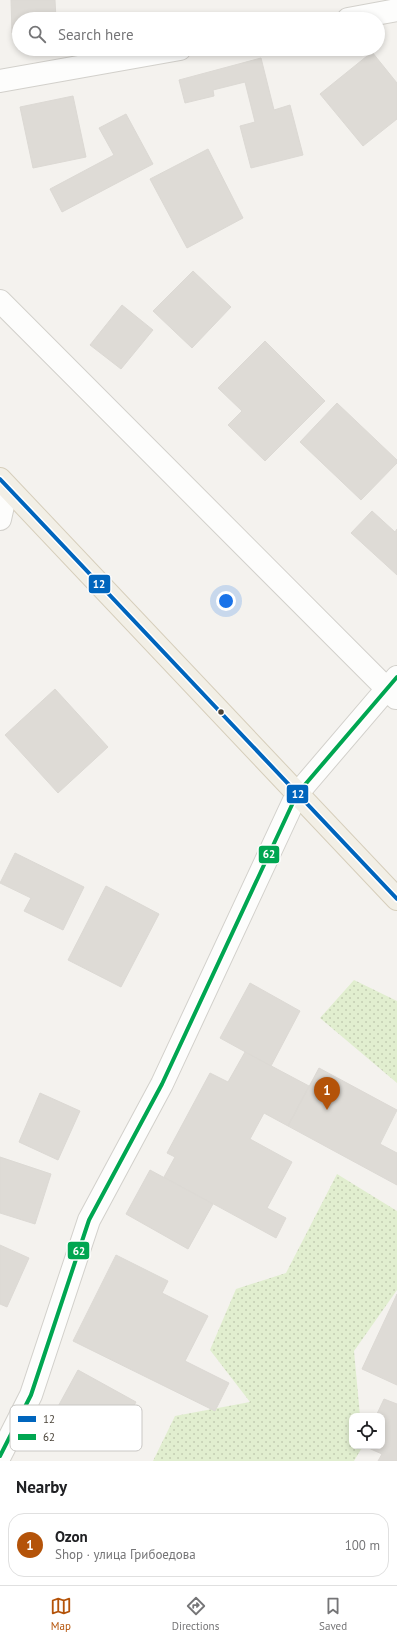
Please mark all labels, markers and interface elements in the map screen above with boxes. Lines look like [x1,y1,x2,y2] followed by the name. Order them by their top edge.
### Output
[12,12,385,56] search box
[26,23,48,45] icon: search
[58,25,134,44] text: Search here
[88,574,111,594] line badge: 12
[93,577,105,591] text: 12
[216,591,236,611] your location
[216,707,226,717] unlabelled marker
[286,784,309,804] line badge: 12
[292,787,304,801] text: 12
[258,845,280,864] line badge: 62
[263,847,275,861] text: 62
[314,1077,340,1110] pin: 1
[67,1241,90,1260] line badge: 62
[73,1244,85,1258] text: 62
[10,1405,142,1451] legend
[43,1412,55,1426] text: 12
[349,1413,385,1449] map controls
[349,1413,385,1449] button: locate
[43,1430,55,1444] text: 62
[16,1476,67,1498] text: Nearby
[55,1527,88,1546] text: Ozon
[26,1537,34,1554] text: 1
[345,1537,380,1554] text: 100 m
[55,1546,196,1563] text: Shop · улица Грибоедова
[50,1595,72,1633] tab: Map
[172,1595,219,1633] tab: Directions
[319,1595,347,1633] tab: Saved

